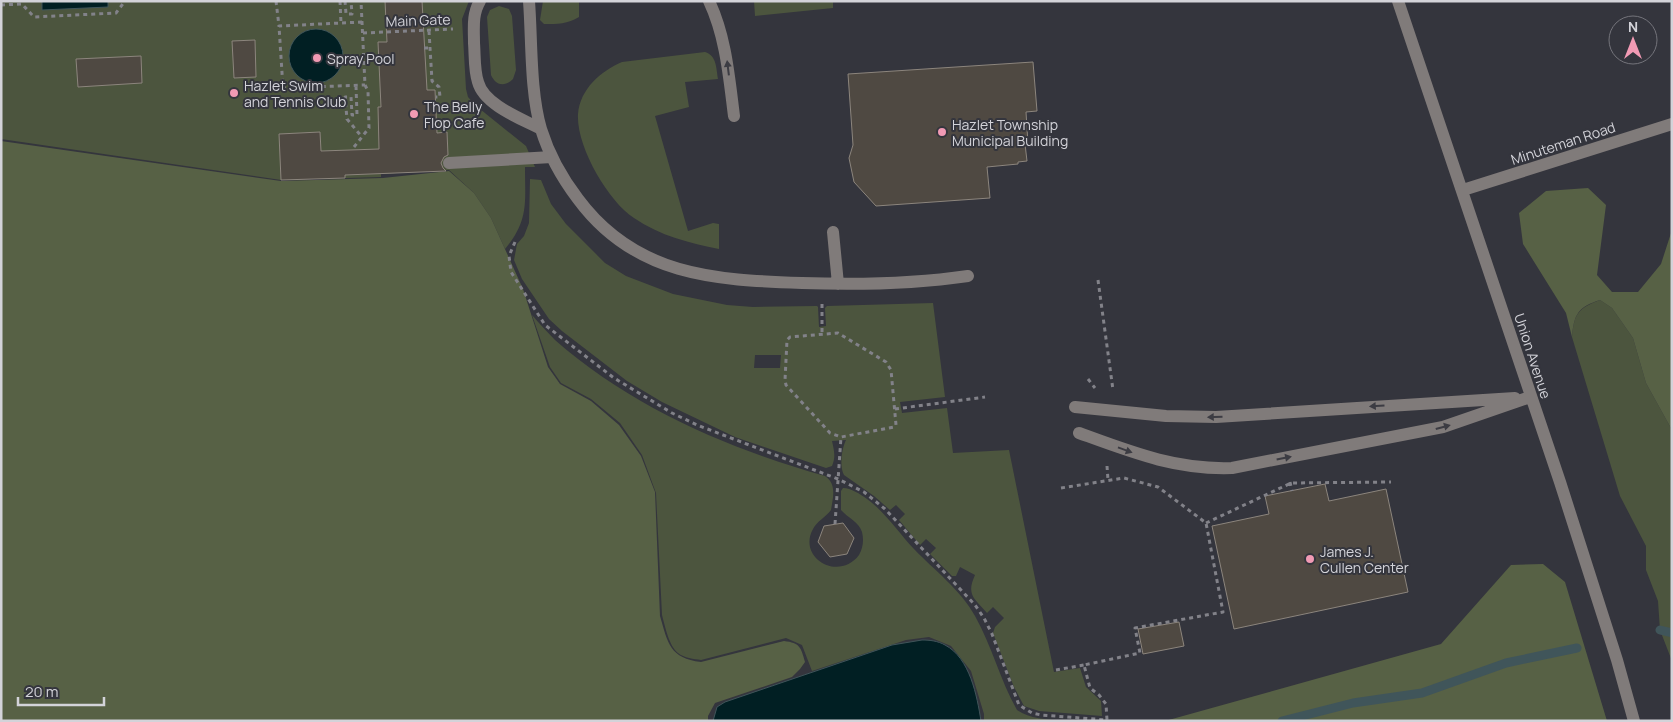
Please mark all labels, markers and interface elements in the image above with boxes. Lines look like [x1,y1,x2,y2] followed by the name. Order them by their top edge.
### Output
[385,9,451,31] street label: Main Gate
[1608,15,1658,65] north arrow
[1628,17,1638,36] text: N
[327,49,394,68] place label: Spray Pool
[311,52,323,64] marker: Spray Pool
[724,59,732,75] one-way arrow
[244,76,346,111] place label: Hazlet Swim and Tennis Club
[228,87,240,99] marker: Hazlet Swim and Tennis Club
[424,97,484,132] place label: The Belly Flop Cafe
[408,108,420,120] marker: The Belly Flop Cafe
[952,115,1068,150] place label: Hazlet Township Municipal Building
[1508,117,1618,169] street label: Minuteman Road
[936,126,948,138] marker: Hazlet Township Municipal Building
[1510,311,1556,401] street label: Union Avenue
[1369,403,1385,411] one-way arrow
[1206,413,1222,421] one-way arrow
[1436,422,1451,430] one-way arrow
[1118,446,1133,454] one-way arrow
[1276,453,1292,461] one-way arrow
[1320,542,1409,577] place label: James J. Cullen Center
[1304,553,1316,565] marker: James J. Cullen Center
[18,674,104,706] scale bar
[25,681,58,702] text: 20 m

